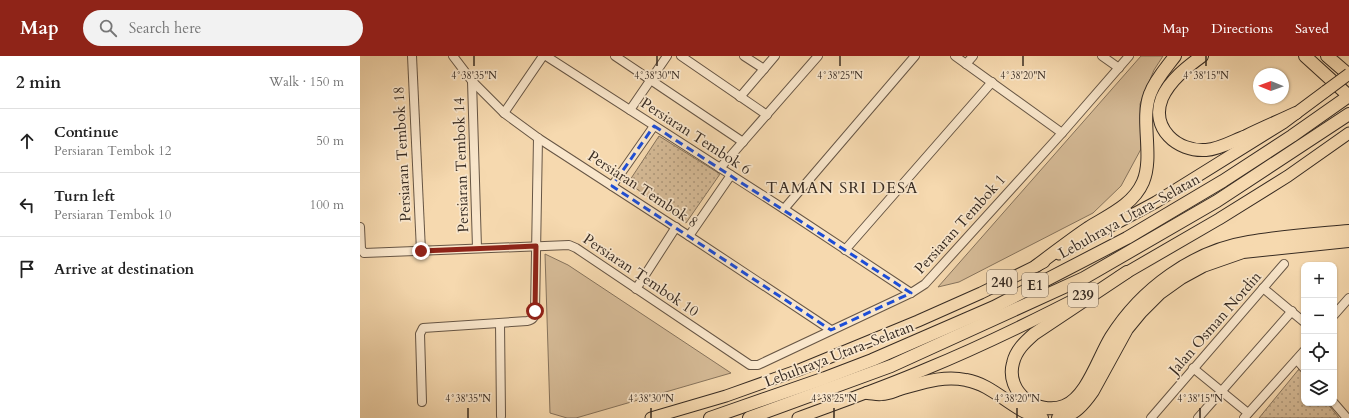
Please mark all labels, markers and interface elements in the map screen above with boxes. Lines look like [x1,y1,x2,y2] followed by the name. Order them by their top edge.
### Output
[83,10,363,46] search box
[20,15,59,41] text: Map
[97,17,119,39] icon: search
[129,18,201,38] text: Search here
[1163,19,1189,38] text: Map
[1211,19,1273,38] text: Directions
[1295,19,1329,38] text: Saved
[1253,68,1289,104] north arrow
[451,69,497,83] text: 4°38'35"N
[634,69,680,83] text: 4°38'30"N
[817,69,863,83] text: 4°38'25"N
[1000,69,1046,83] text: 4°38'20"N
[1183,69,1229,83] text: 4°38'15"N
[16,71,61,94] text: 2 min
[269,73,344,91] text: Walk · 150 m
[388,86,416,222] street label: Persiaran Tembok 18
[637,93,755,179] street label: Persiaran Tembok 6
[449,97,473,233] street label: Persiaran Tembok 14
[54,122,119,142] text: Continue
[16,130,38,152] icon: ahead
[316,132,344,150] text: 50 m
[54,142,171,160] text: Persiaran Tembok 12
[584,146,702,232] street label: Persiaran Tembok 8
[1055,169,1204,263] street label: Lebuhraya Utara–Selatan
[910,170,1010,278] street label: Persiaran Tembok 1
[766,177,918,199] district label: TAMAN SRI DESA
[54,186,115,206] text: Turn left
[16,194,38,216] icon: left
[310,196,344,214] text: 100 m
[54,206,171,224] text: Persiaran Tembok 10
[579,229,703,321] street label: Persiaran Tembok 10
[412,242,430,260] route end
[16,258,38,280] icon: arrive
[54,259,194,279] text: Arrive at destination
[1301,262,1337,406] map controls
[1301,262,1337,298] button: +
[1163,267,1266,381] street label: Jalan Osman Nordin
[987,270,1017,294] road number: 240
[1022,273,1048,297] road number: E1
[1068,283,1098,307] road number: 239
[1301,298,1337,334] button: −
[526,302,544,320] route start
[761,316,917,392] street label: Lebuhraya Utara–Selatan
[1301,334,1337,370] button: locate
[1301,370,1337,406] button: layers
[445,392,491,406] text: 4°38'35"N
[628,392,674,406] text: 4°38'30"N
[811,392,857,406] text: 4°38'25"N
[994,392,1040,406] text: 4°38'20"N
[1177,392,1223,406] text: 4°38'15"N

